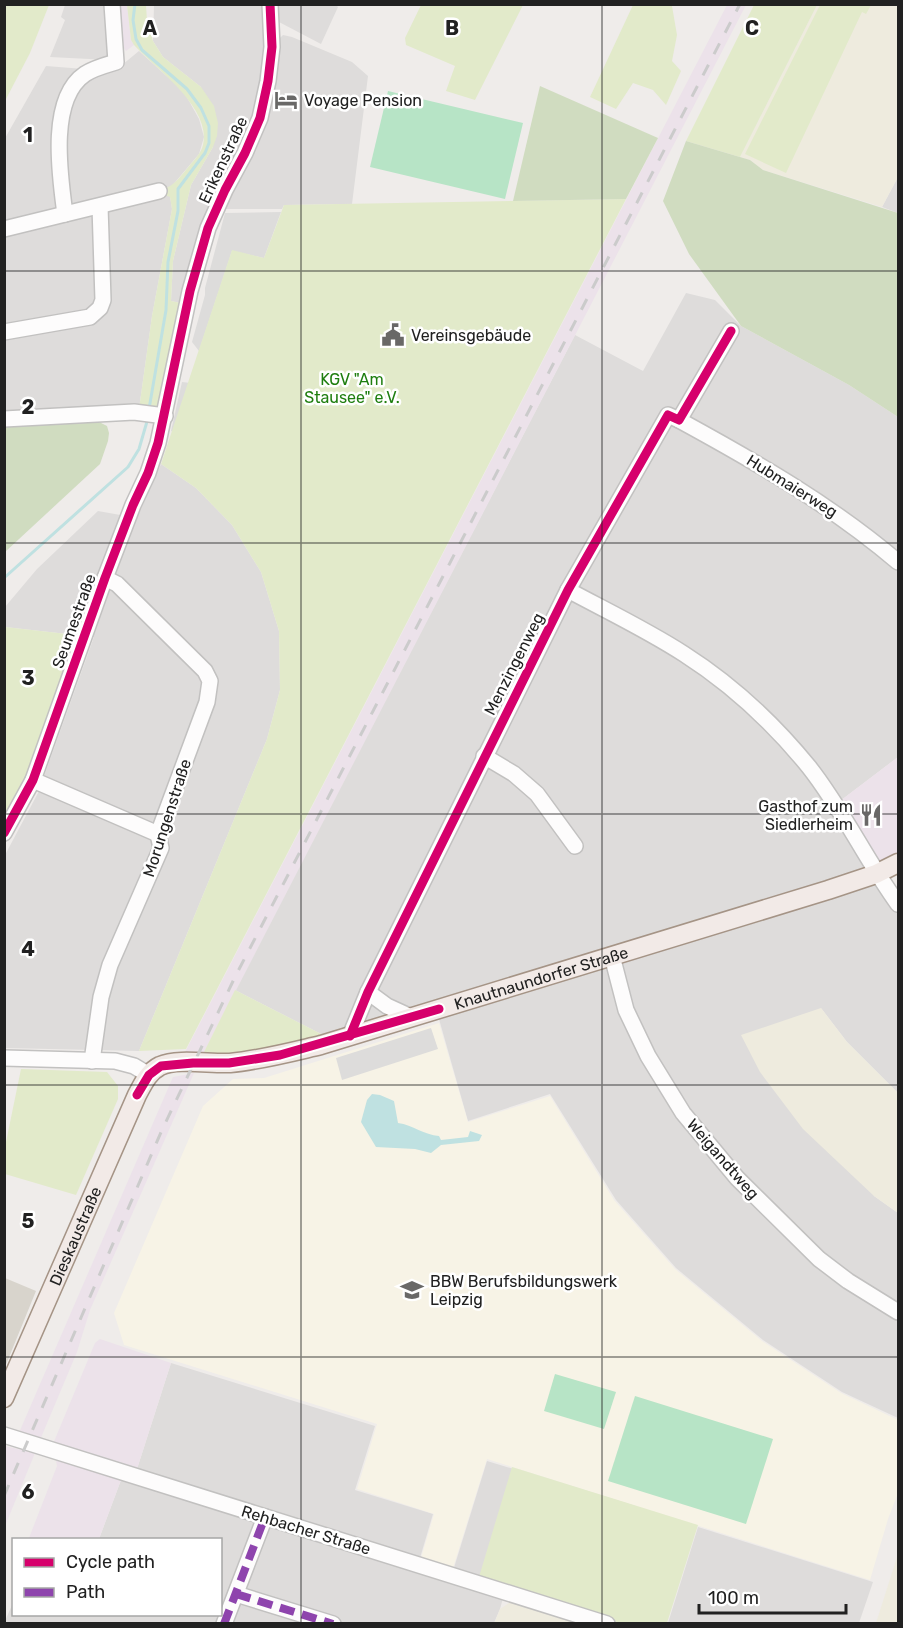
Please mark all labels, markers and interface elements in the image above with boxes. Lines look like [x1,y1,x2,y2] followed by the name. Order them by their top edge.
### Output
[143,16,158,40] text: A
[445,16,459,40] text: B
[745,16,759,40] text: C
[273,87,299,113] hotel icon: Voyage Pension
[304,91,422,110] place label: Voyage Pension
[195,113,251,206] street label: Erikenstraße
[23,123,33,147] text: 1
[380,322,406,348] public building icon: Vereinsgebäude
[411,326,531,345] place label: Vereinsgebäude
[304,370,400,407] park label: KGV "Am Stausee" e.V.
[22,395,35,419] text: 2
[743,450,841,522] street label: Hubmaierweg
[48,571,100,671] street label: Seumestraße
[480,610,548,718] street label: Menzingenweg
[21,666,35,690] text: 3
[139,757,195,879] street label: Morungenstraße
[758,797,853,834] place label: Gasthof zum Siedlerheim
[858,802,884,828] restaurant icon: Gasthof zum Siedlerheim
[21,937,35,961] text: 4
[452,942,630,1013] street label: Knautnaundorfer Straße
[683,1115,763,1203] street label: Weigandtweg
[45,1183,105,1288] street label: Dieskaustraße
[22,1209,35,1233] text: 5
[430,1272,618,1309] place label: BBW Berufsbildungswerk Leipzig
[399,1277,425,1303] school or university icon: BBW Berufsbildungswerk Leipzig
[21,1480,35,1504] text: 6
[239,1501,373,1559] street label: Rehbacher Straße
[12,1538,222,1616] legend
[66,1551,155,1573] text: Cycle path
[699,1577,846,1615] scale bar
[66,1581,105,1603] text: Path
[708,1587,759,1609] text: 100 m

